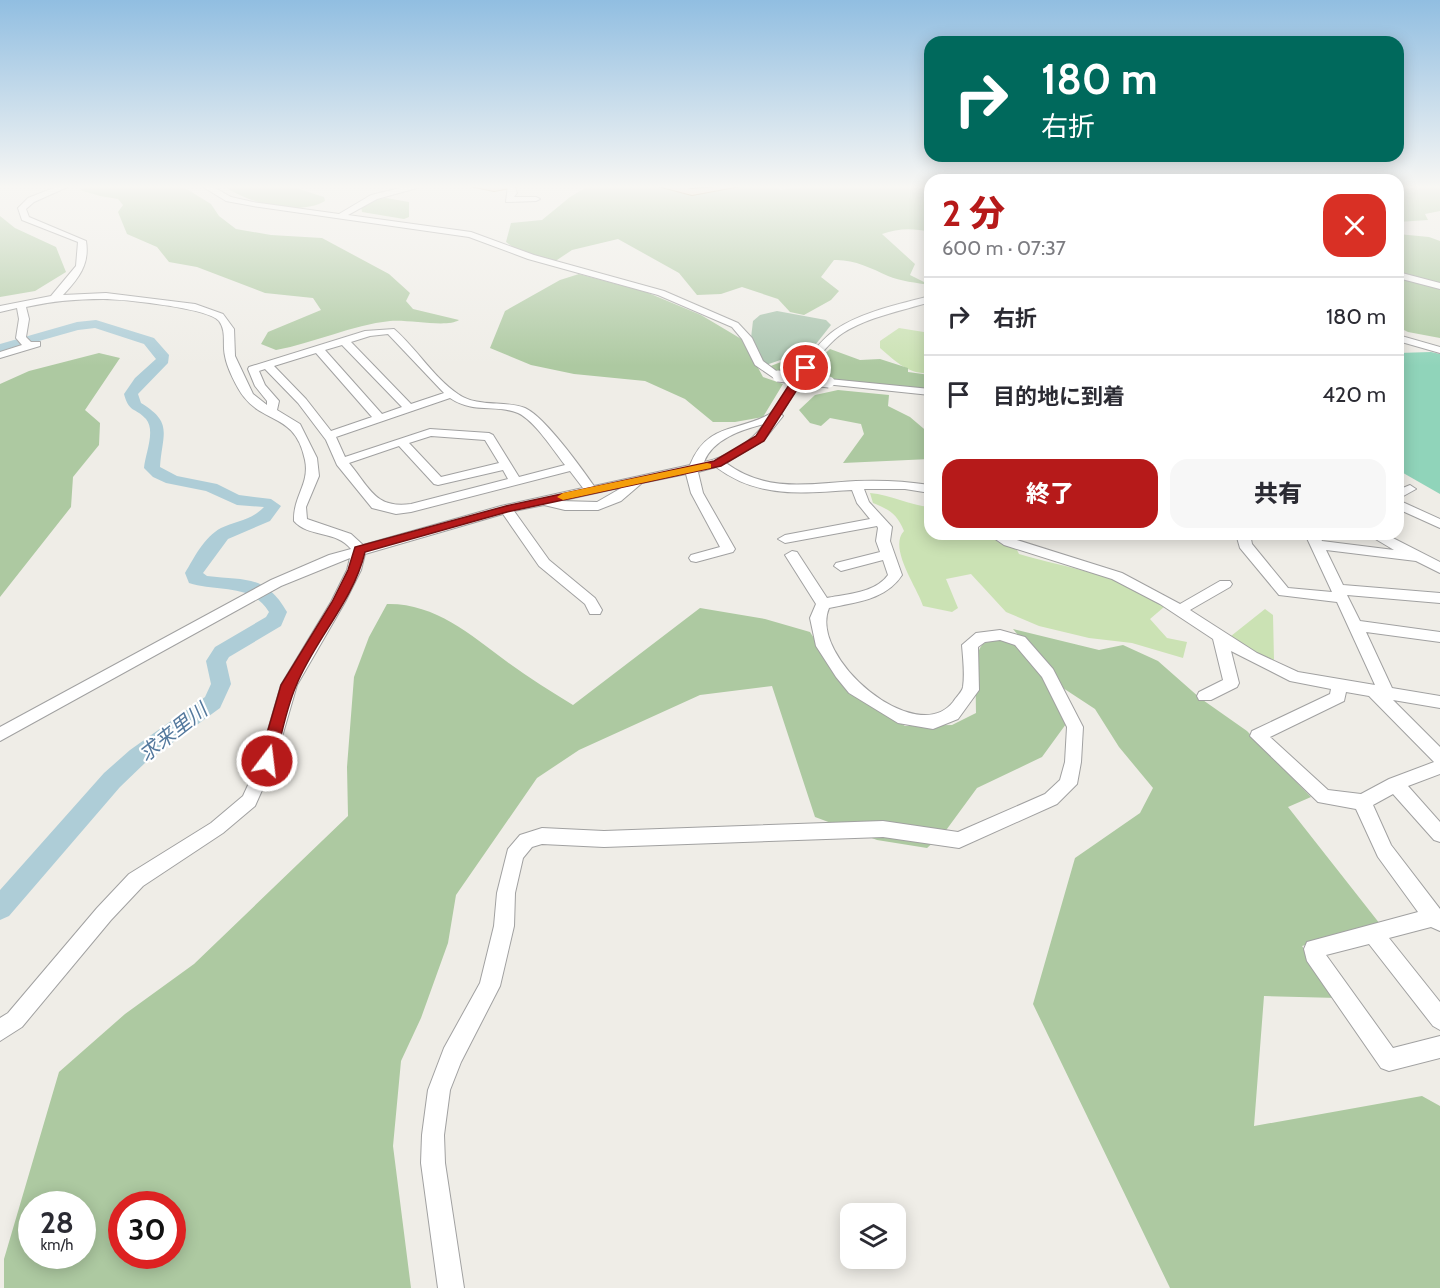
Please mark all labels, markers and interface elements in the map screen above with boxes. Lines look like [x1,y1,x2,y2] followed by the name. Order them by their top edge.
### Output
[1041,53,1157,105] text: 180 m
[942,60,1020,138] icon: right
[1041,110,1095,143] text: 右折
[942,191,1005,235] text: 2 分
[1323,194,1386,257] button: close
[942,236,1066,260] text: 600 m · 07:37
[942,300,975,333] icon: right
[1326,303,1386,330] text: 180 m
[993,305,1037,332] text: 右折
[780,342,831,393] pin
[789,351,822,384] icon: arrive
[942,378,975,411] icon: arrive
[1322,381,1386,408] text: 420 m
[993,383,1125,410] text: 目的地に到着
[942,459,1158,528] button: 終了
[1170,459,1386,528] button: 共有
[134,697,213,766] water label: 求来里川
[235,729,299,793] position arrow
[108,1191,186,1269] speed limit sign: 30
[840,1203,906,1269] map controls
[840,1203,906,1269] button: layers
[40,1204,74,1241] text: 28
[41,1236,73,1254] text: km/h

